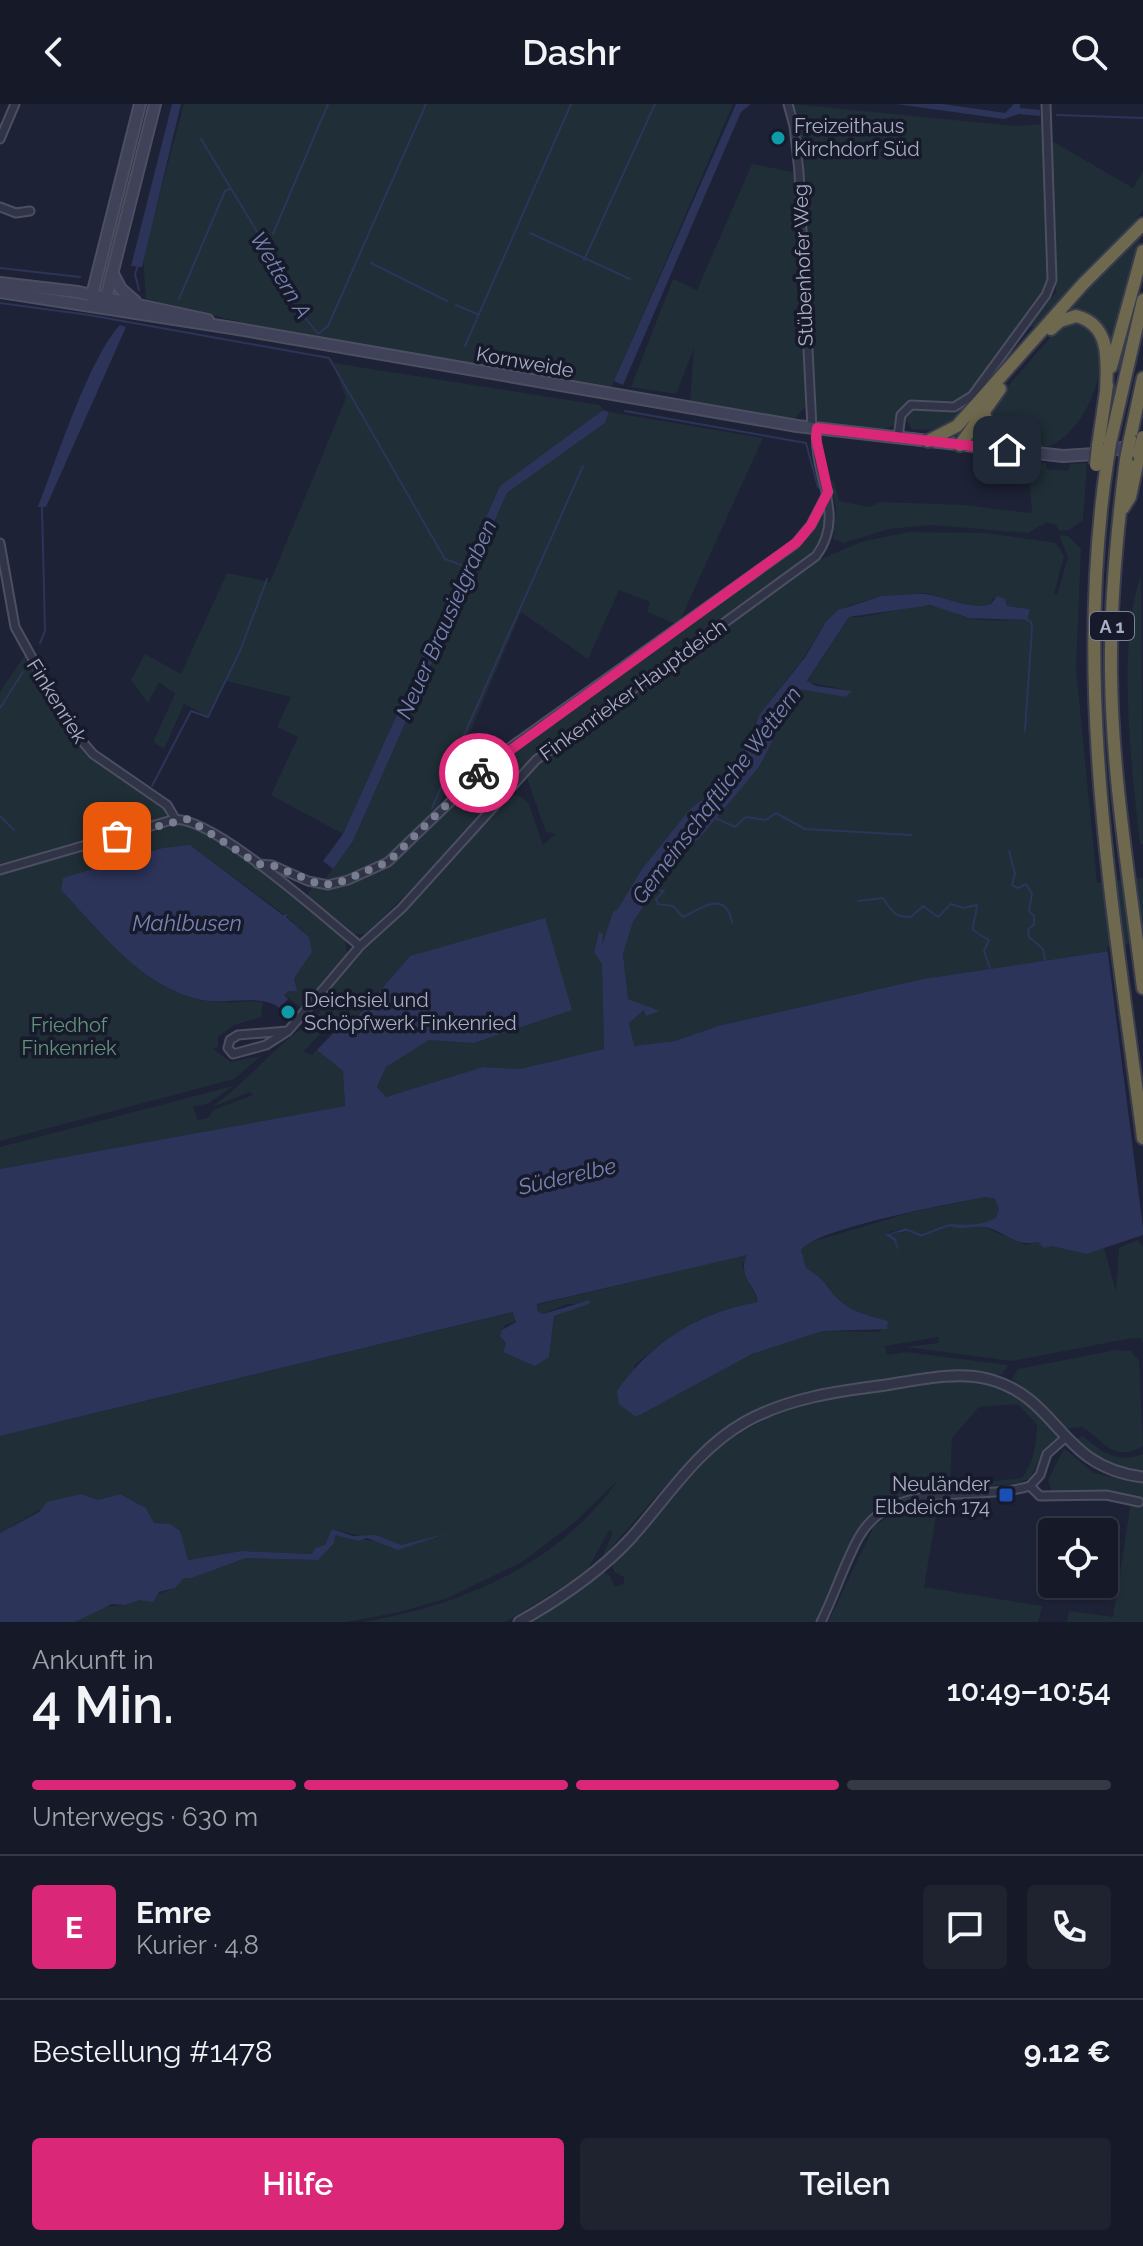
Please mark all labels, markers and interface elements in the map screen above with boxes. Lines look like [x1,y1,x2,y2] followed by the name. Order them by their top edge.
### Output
[32,30,76,74] icon: back
[1067,30,1111,74] icon: search
[522,31,621,73] text: Dashr
[794,114,920,161] place label: Freizeithaus Kirchdorf Süd
[769,129,787,147] marker: Freizeithaus Kirchdorf Süd
[788,183,818,347] street label: Stübenhofer Weg
[245,227,317,323] water label: Wettern A
[474,342,576,382] street label: Kornweide
[973,416,1041,484] pin
[985,428,1029,472] icon: home
[390,516,502,722] water label: Neuer Brausielgraben
[1090,612,1134,640] road number: A 1
[535,614,731,766] street label: Finkenrieker Hauptdeich
[22,654,93,748] street label: Finkenriek
[626,681,806,909] water label: Gemeinschaftliche Wettern
[439,733,519,813] courier
[457,751,501,795] icon: bike
[83,802,151,870] pin
[95,814,139,858] icon: bag
[132,910,242,936] water label: Mahlbusen
[304,988,517,1035] place label: Deichsiel und Schöpfwerk Finkenried
[279,1003,297,1021] marker: Deichsiel und Schöpfwerk Finkenried
[22,1013,117,1060] park label: Friedhof Finkenriek
[514,1152,619,1200] water label: Süderelbe
[875,1472,990,1519] place label: Neuländer Elbdeich 174
[997,1486,1015,1504] marker: Neuländer Elbdeich 174
[1038,1518,1118,1598] map controls
[1038,1518,1118,1598] button: locate
[32,1645,154,1675] text: Ankunft in
[947,1673,1111,1708] text: 10:49–10:54
[32,1674,174,1735] text: 4 Min.
[32,1802,258,1832] text: Unterwegs · 630 m
[923,1885,1007,1969] button: chat
[1027,1885,1111,1969] button: phone
[136,1895,211,1930] text: Emre
[65,1910,83,1945] text: E
[136,1930,259,1960] text: Kurier · 4.8
[32,2034,273,2069] text: Bestellung #1478
[1024,2034,1111,2069] text: 9.12 €
[32,2138,564,2230] button: Hilfe
[580,2138,1111,2230] button: Teilen

